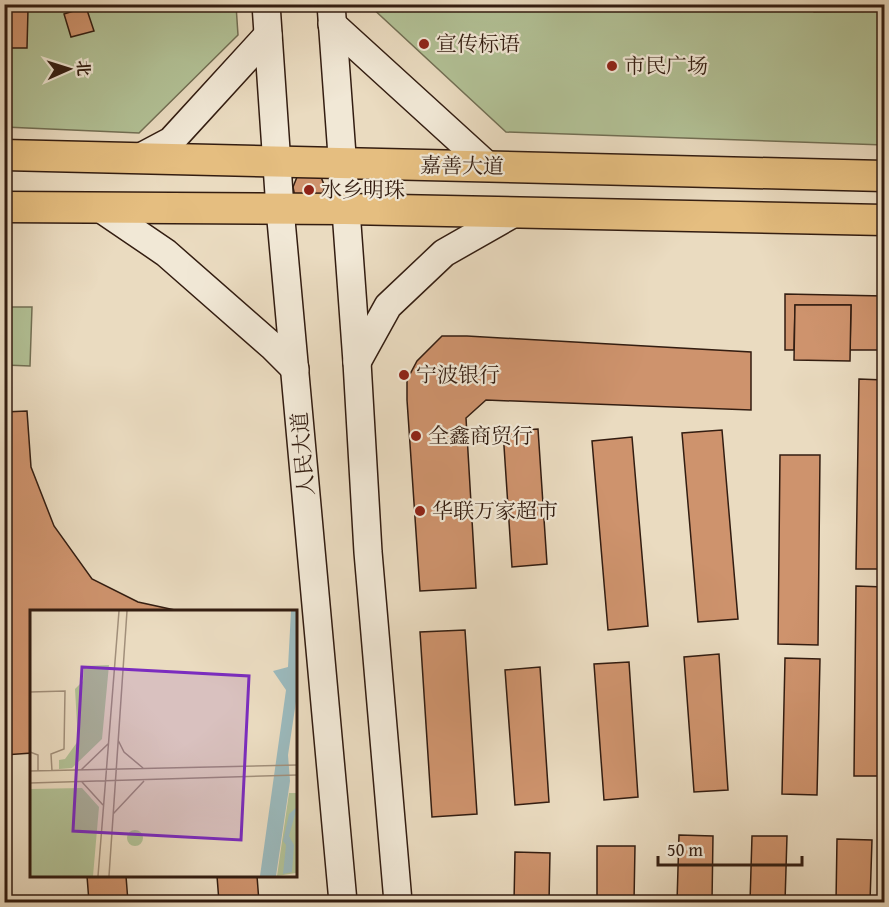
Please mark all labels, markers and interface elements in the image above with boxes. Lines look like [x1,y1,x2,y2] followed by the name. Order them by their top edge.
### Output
[436,28,520,59] place label: 宣传标语
[417,37,431,51] marker: 宣传标语
[39,39,99,99] north arrow
[624,50,708,81] place label: 市民广场
[605,59,619,73] marker: 市民广场
[72,60,96,77] text: 北
[420,149,504,182] street label: 嘉善大道
[321,174,405,205] place label: 水乡明珠
[302,183,316,197] marker: 水乡明珠
[416,359,500,390] place label: 宁波银行
[397,368,411,382] marker: 宁波银行
[283,411,322,497] street label: 人民大道
[428,420,533,451] place label: 全鑫商贸行
[409,429,423,443] marker: 全鑫商贸行
[432,495,558,526] place label: 华联万家超市
[413,504,427,518] marker: 华联万家超市
[30,610,297,877] inset map
[658,829,802,867] scale bar
[667,836,703,863] text: 50 m

